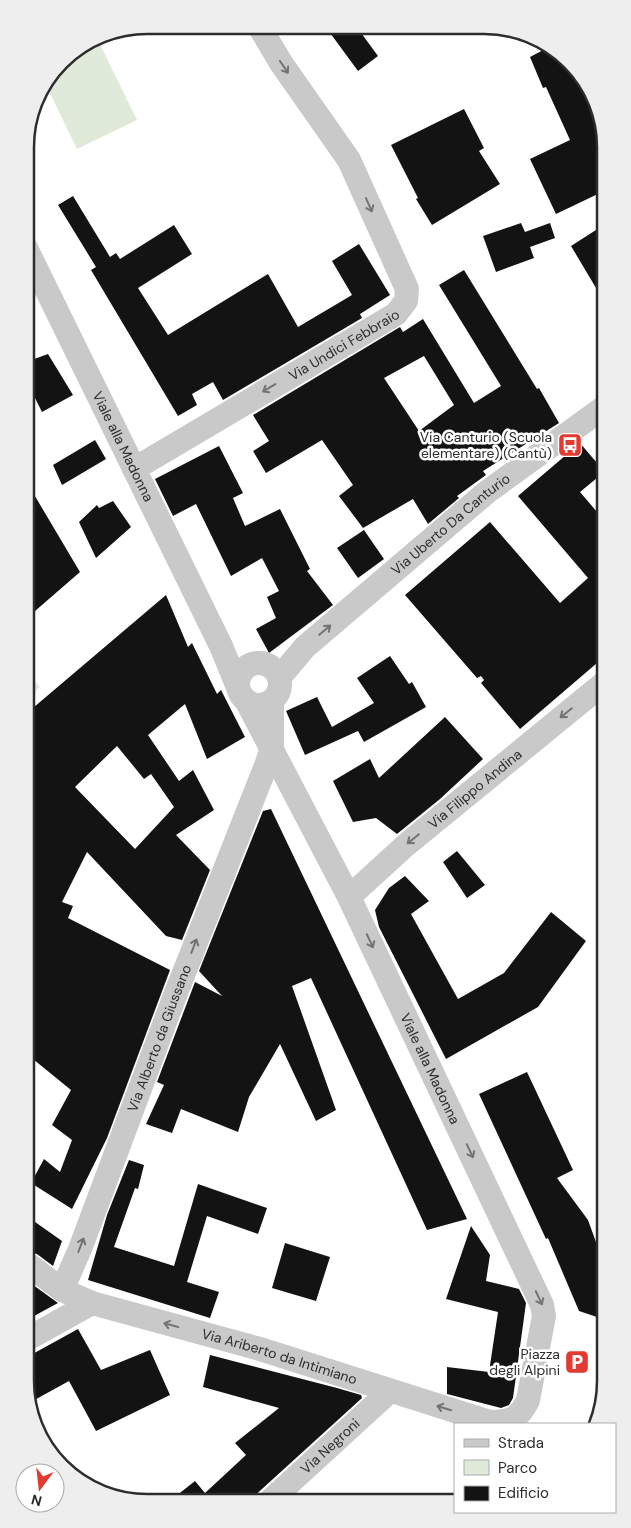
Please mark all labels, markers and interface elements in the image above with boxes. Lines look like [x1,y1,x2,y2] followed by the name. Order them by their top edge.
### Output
[279,60,289,74] one-way arrow
[365,197,375,212] one-way arrow
[285,305,403,385] street label: Via Undici Febbraio
[263,384,277,394] one-way arrow
[89,388,158,505] street label: Viale alla Madonna
[420,428,552,462] place label: Via Canturio (Scuola elementare) (Cantù)
[557,432,583,458] bus stop icon: Via Canturio (Scuola elementare) (Cantù)
[387,469,514,579] street label: Via Uberto Da Canturio
[318,625,331,636] one-way arrow
[560,708,573,719] one-way arrow
[424,745,525,833] street label: Via Filippo Andina
[407,833,420,844] one-way arrow
[366,933,375,948] one-way arrow
[190,939,199,954] one-way arrow
[123,962,195,1114] street label: Via Alberto da Giussano
[396,1010,464,1127] street label: Viale alla Madonna
[466,1143,475,1158] one-way arrow
[77,1238,87,1253] one-way arrow
[535,1290,544,1305] one-way arrow
[164,1320,180,1329] one-way arrow
[200,1324,359,1388] street label: Via Ariberto da Intimiano
[489,1345,560,1379] place label: Piazza degli Alpini
[564,1349,590,1375] parking icon: Piazza degli Alpini
[436,1402,452,1412] one-way arrow
[297,1414,363,1478] street label: Via Negroni
[454,1423,616,1513] legend
[498,1433,544,1453] text: Strada
[498,1458,537,1478] text: Parco
[15,1463,65,1513] north arrow
[498,1483,549,1503] text: Edificio
[29,1491,44,1511] text: N

